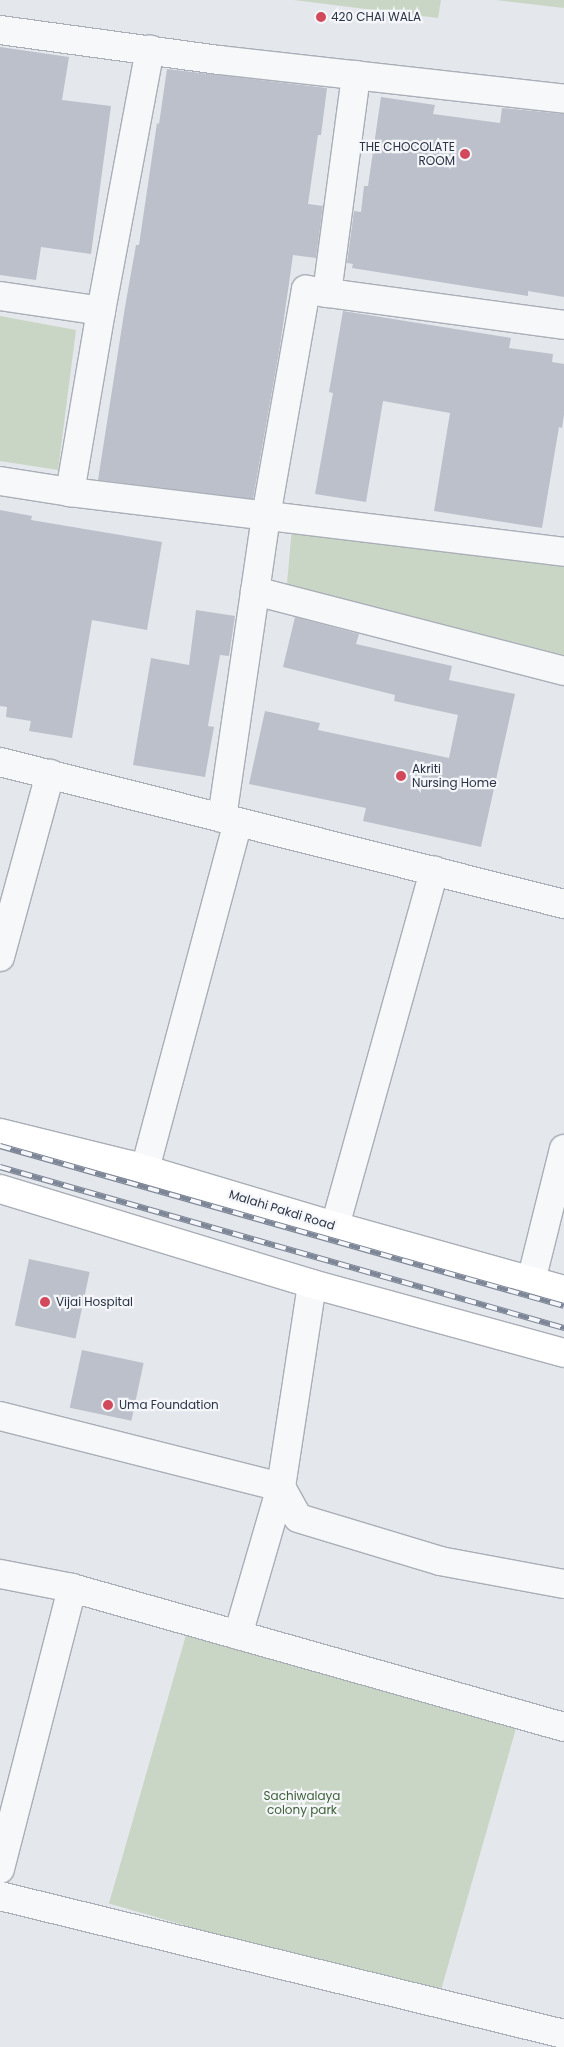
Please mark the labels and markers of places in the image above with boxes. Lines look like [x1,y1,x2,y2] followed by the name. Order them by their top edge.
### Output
[331,10,421,24] place label: 420 CHAI WALA
[315,11,327,23] marker: 420 CHAI WALA
[359,140,455,168] place label: THE CHOCOLATE ROOM
[459,148,471,160] marker: THE CHOCOLATE ROOM
[412,762,497,790] place label: Akriti Nursing Home
[394,769,408,783] marker: Akriti Nursing Home
[38,1295,52,1309] marker: Vijai Hospital
[56,1295,133,1309] place label: Vijai Hospital
[101,1398,115,1412] marker: Uma Foundation
[119,1398,219,1412] place label: Uma Foundation

